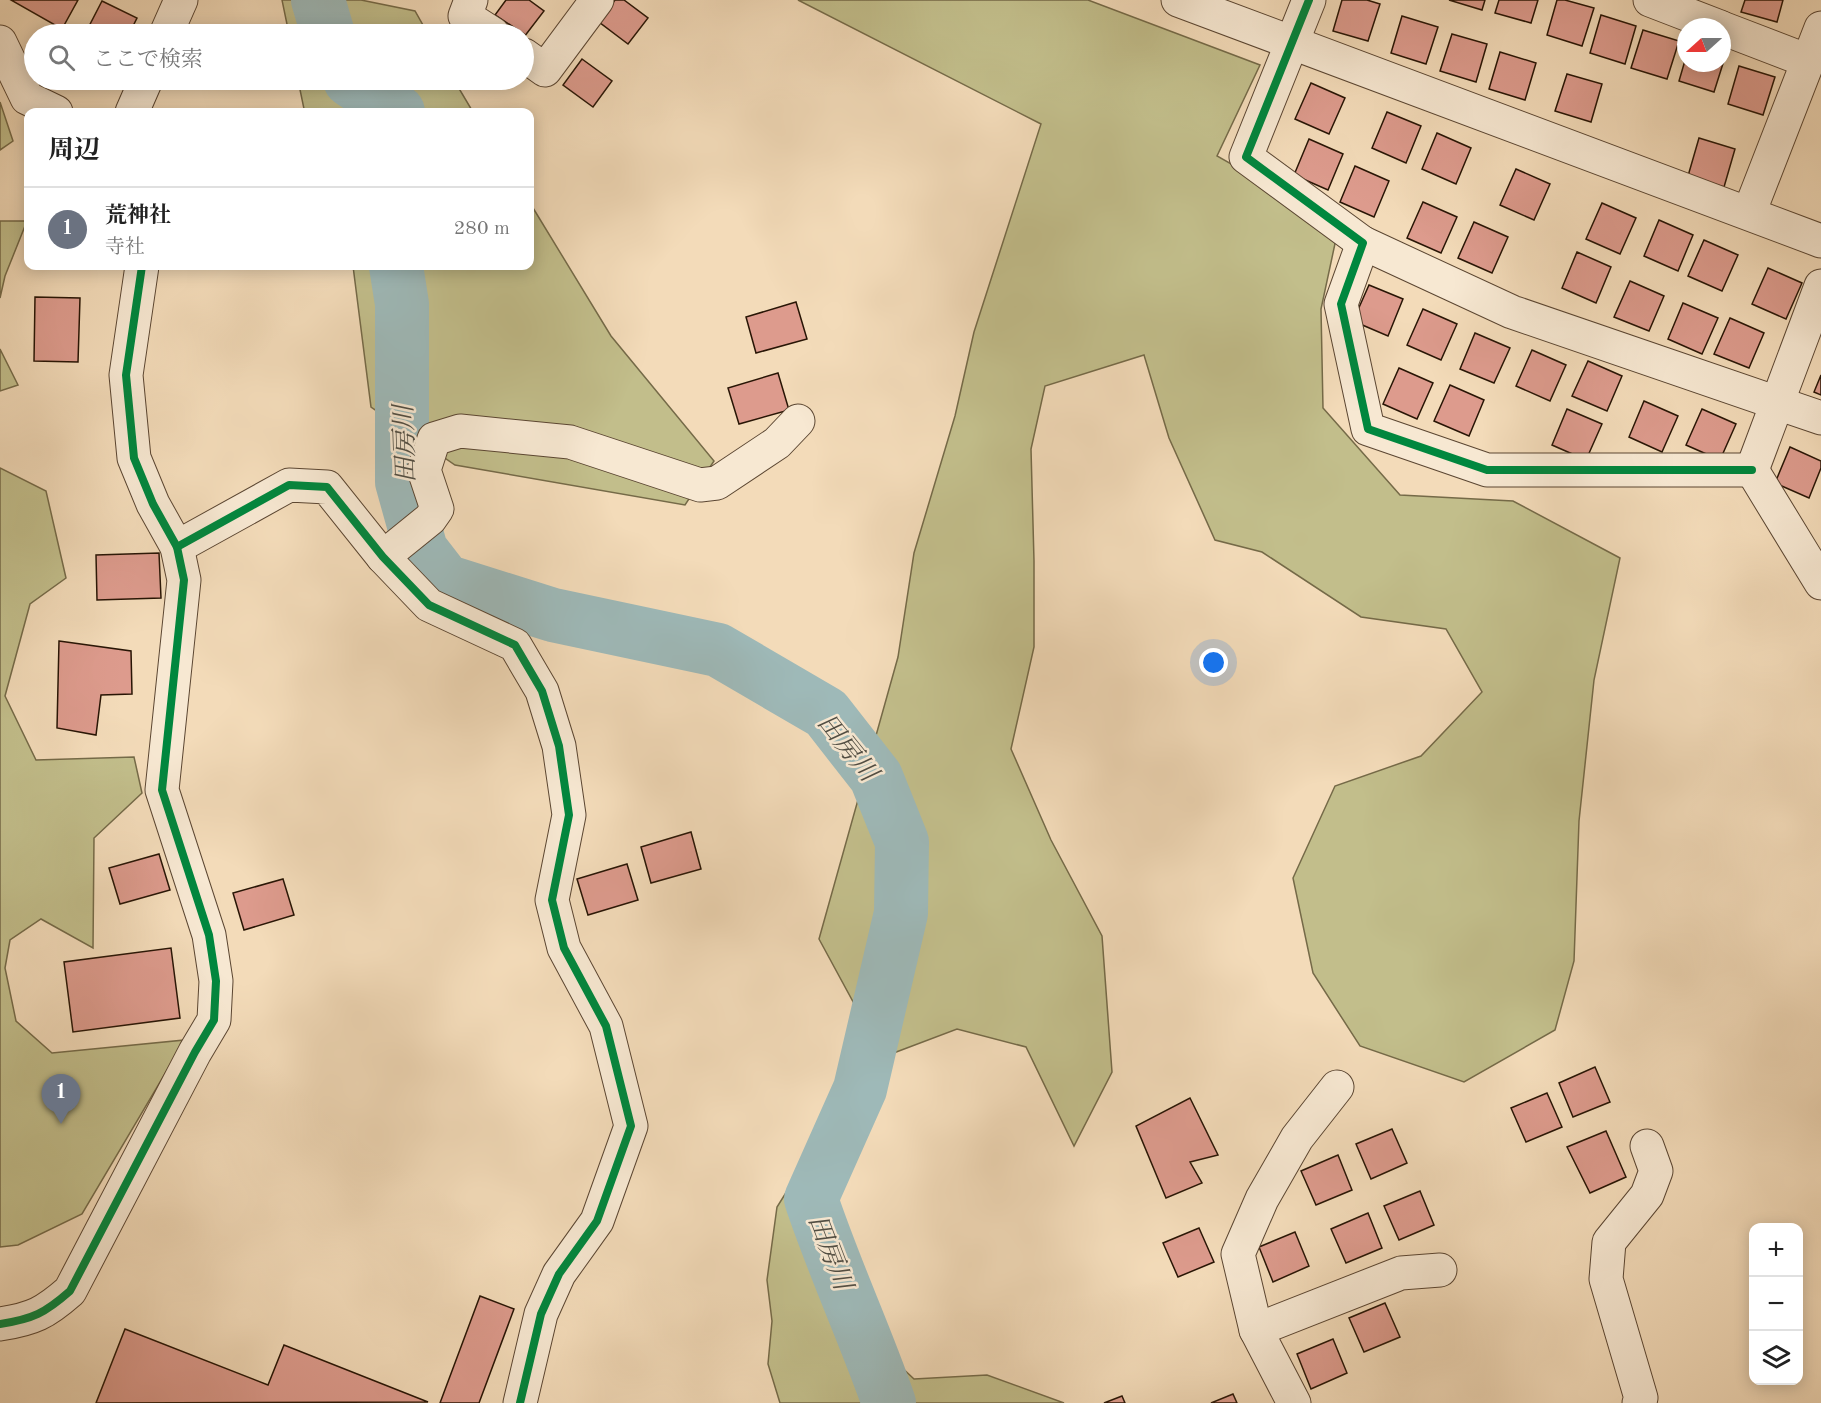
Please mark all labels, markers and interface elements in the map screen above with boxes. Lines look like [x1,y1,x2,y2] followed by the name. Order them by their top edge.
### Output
[1677,18,1731,72] north arrow
[24,24,534,90] search box
[45,41,78,74] icon: search
[93,49,203,71] text: ここで検索
[48,138,100,164] text: 周辺
[105,205,171,227] text: 荒神社
[62,219,73,239] text: 1
[454,219,510,239] text: 280 m
[105,238,145,258] text: 寺社
[390,402,420,483] water label: 田房川
[1199,648,1228,677] your location
[812,709,885,789] water label: 田房川
[42,1074,80,1124] pin: 1
[803,1211,858,1297] water label: 田房川
[1749,1223,1803,1385] map controls
[1749,1223,1803,1277] button: +
[1749,1277,1803,1331] button: −
[1749,1331,1803,1385] button: layers

